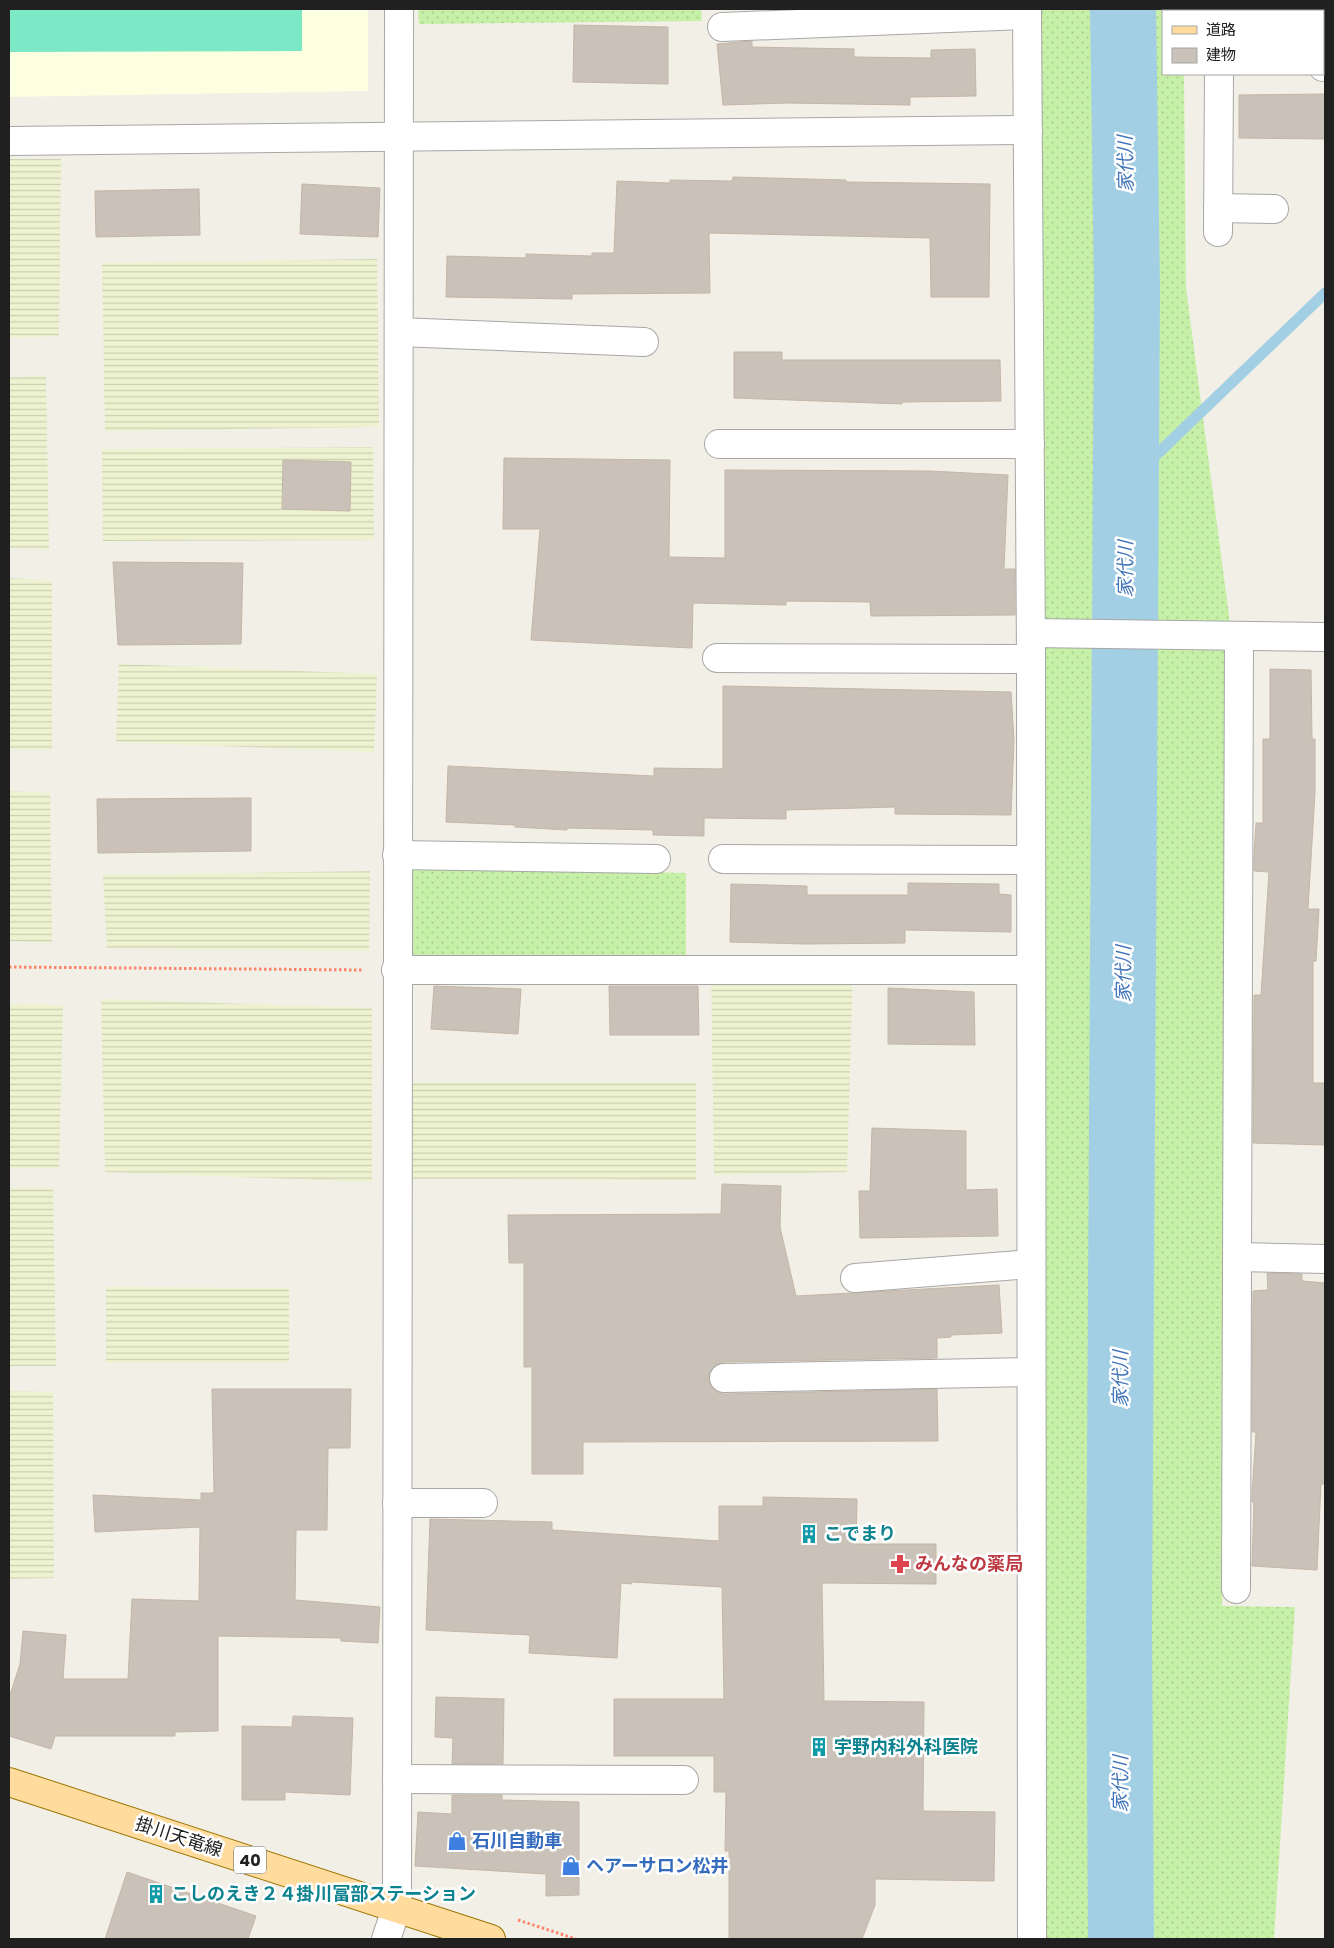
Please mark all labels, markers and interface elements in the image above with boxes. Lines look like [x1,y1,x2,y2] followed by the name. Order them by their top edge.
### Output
[1162,10,1324,75] legend
[1206,19,1236,40] text: 道路
[1206,44,1236,65] text: 建物
[1111,133,1139,193] water label: 家代川
[1112,539,1139,598] water label: 家代川
[1110,944,1137,1003] water label: 家代川
[1107,1349,1134,1408] water label: 家代川
[824,1521,896,1546] place label: こでまり
[798,1523,820,1545] building icon: こでまり
[915,1551,1023,1576] place label: みんなの薬局
[889,1553,911,1575] pharmacy icon: みんなの薬局
[834,1734,978,1759] place label: 宇野内科外科医院
[808,1736,830,1758] building icon: 宇野内科外科医院
[1107,1754,1134,1813] water label: 家代川
[132,1811,226,1862] street label: 掛川天竜線
[472,1828,562,1853] place label: 石川自動車
[446,1830,468,1852] shop icon: 石川自動車
[234,1846,266,1874] road number: 40
[586,1853,729,1878] place label: ヘアーサロン松井
[560,1855,582,1877] shop icon: ヘアーサロン松井
[171,1881,476,1906] place label: こしのえき２４掛川富部ステーション
[145,1883,167,1905] building icon: こしのえき２４掛川富部ステーション

